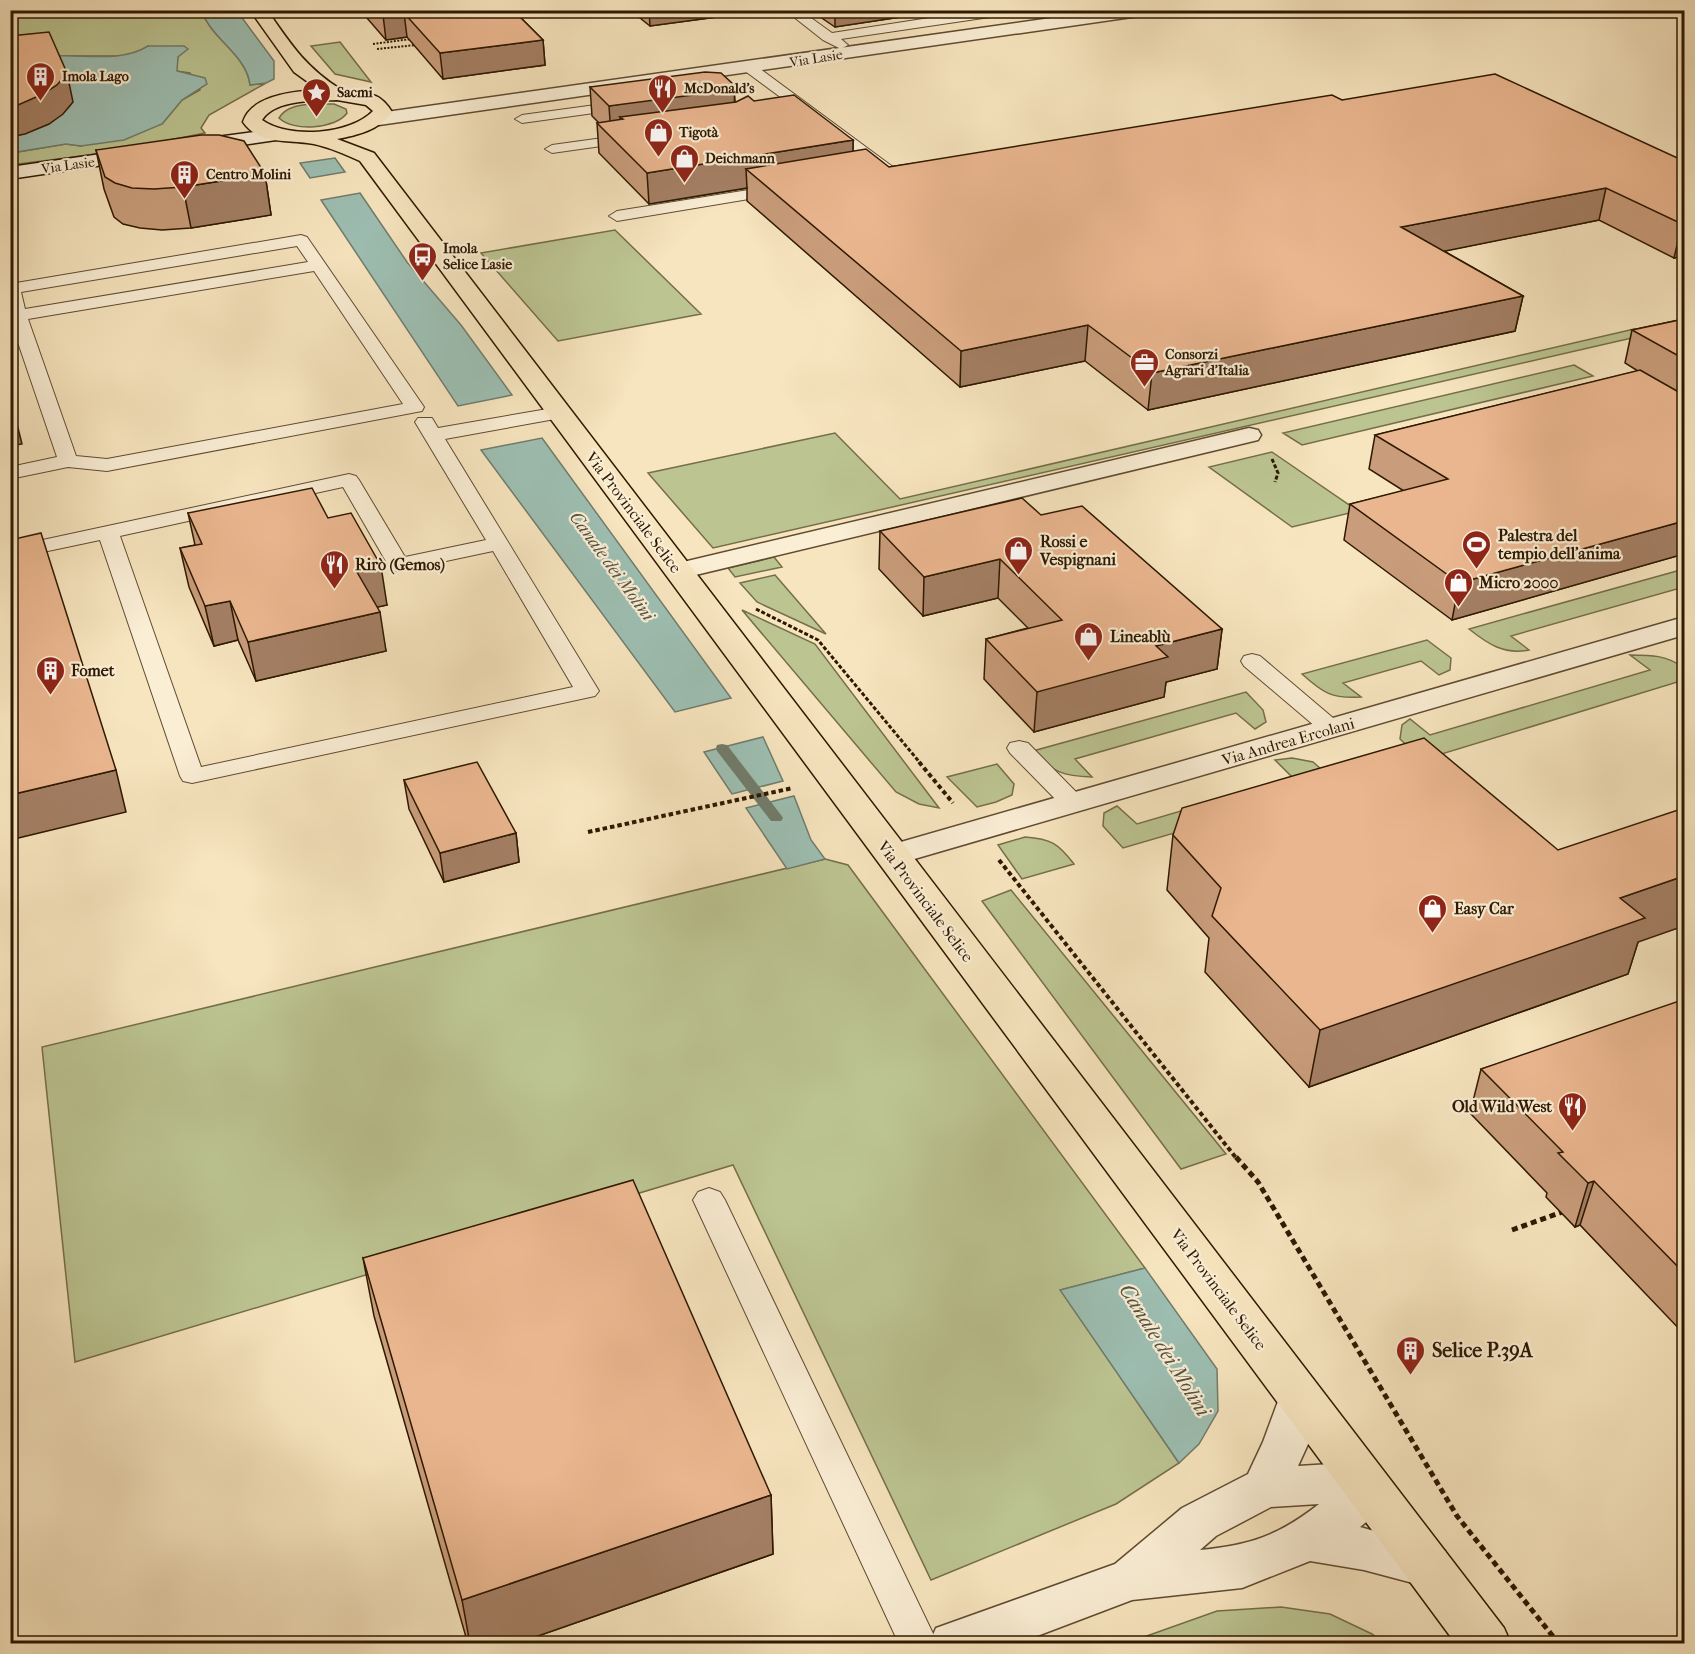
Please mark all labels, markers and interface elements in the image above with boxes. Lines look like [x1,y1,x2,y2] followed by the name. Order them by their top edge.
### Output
[787,46,844,71] street label: Via Lasie
[25,60,57,102] building icon: Imola Lago
[62,68,129,85] place label: Imola Lago
[647,72,679,114] restaurant icon: McDonald's
[300,76,332,118] place icon: Sacmi
[683,80,755,97] place label: McDonald's
[337,84,374,101] place label: Sacmi
[642,116,674,158] shop icon: Tigotà
[678,124,719,141] place label: Tigotà
[668,142,700,184] shop icon: Deichmann
[705,150,776,167] place label: Deichmann
[39,153,96,178] street label: Via Lasie
[169,158,201,200] building icon: Centro Molini
[206,166,292,183] place label: Centro Molini
[406,240,438,282] bus stop icon: Imola Selice Lasie
[443,240,512,273] place label: Imola Selice Lasie
[1128,346,1160,388] office icon: Consorzi Agrari d'Italia
[1164,346,1250,379] place label: Consorzi Agrari d'Italia
[581,447,685,577] street label: Via Provinciale Selice
[565,507,659,627] water label: Canale dei Molini
[1497,526,1621,564] place label: Palestra del tempio dell'anima
[1461,528,1493,570] sports icon: Palestra del tempio dell'anima
[1039,532,1116,570] place label: Rossi e Vespignani
[1003,534,1035,576] shop icon: Rossi e Vespignani
[318,548,350,590] restaurant icon: Rirò (Gemos)
[355,555,445,575] place label: Rirò (Gemos)
[1442,566,1474,608] shop icon: Micro 2000
[1478,573,1558,592] place label: Micro 2000
[1073,620,1105,662] shop icon: Lineablù
[1110,627,1171,646] place label: Lineablù
[34,654,66,696] building icon: Fomet
[70,661,115,680] place label: Fomet
[1219,713,1357,770] street label: Via Andrea Ercolani
[873,836,977,966] street label: Via Provinciale Selice
[1417,892,1449,934] shop icon: Easy Car
[1454,899,1515,919] place label: Easy Car
[1557,1090,1589,1132] restaurant icon: Old Wild West
[1452,1097,1552,1116] place label: Old Wild West
[1166,1224,1270,1354] street label: Via Provinciale Selice
[1115,1279,1216,1422] water label: Canale dei Molini
[1395,1334,1427,1376] building icon: Selice P.39A
[1432,1339,1534,1362] place label: Selice P.39A

